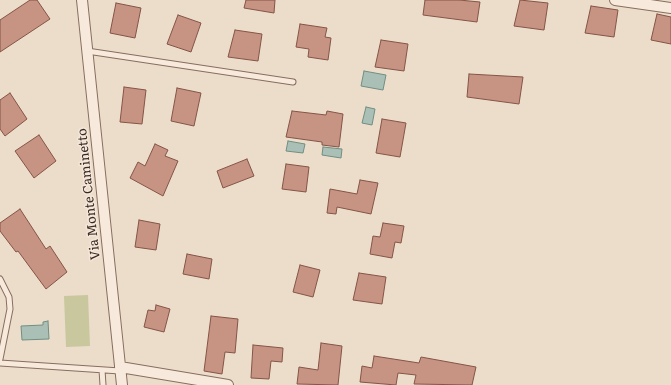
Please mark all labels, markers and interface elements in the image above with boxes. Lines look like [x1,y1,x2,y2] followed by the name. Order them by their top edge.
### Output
[74,127,104,261] street label: Via Monte Caminetto

